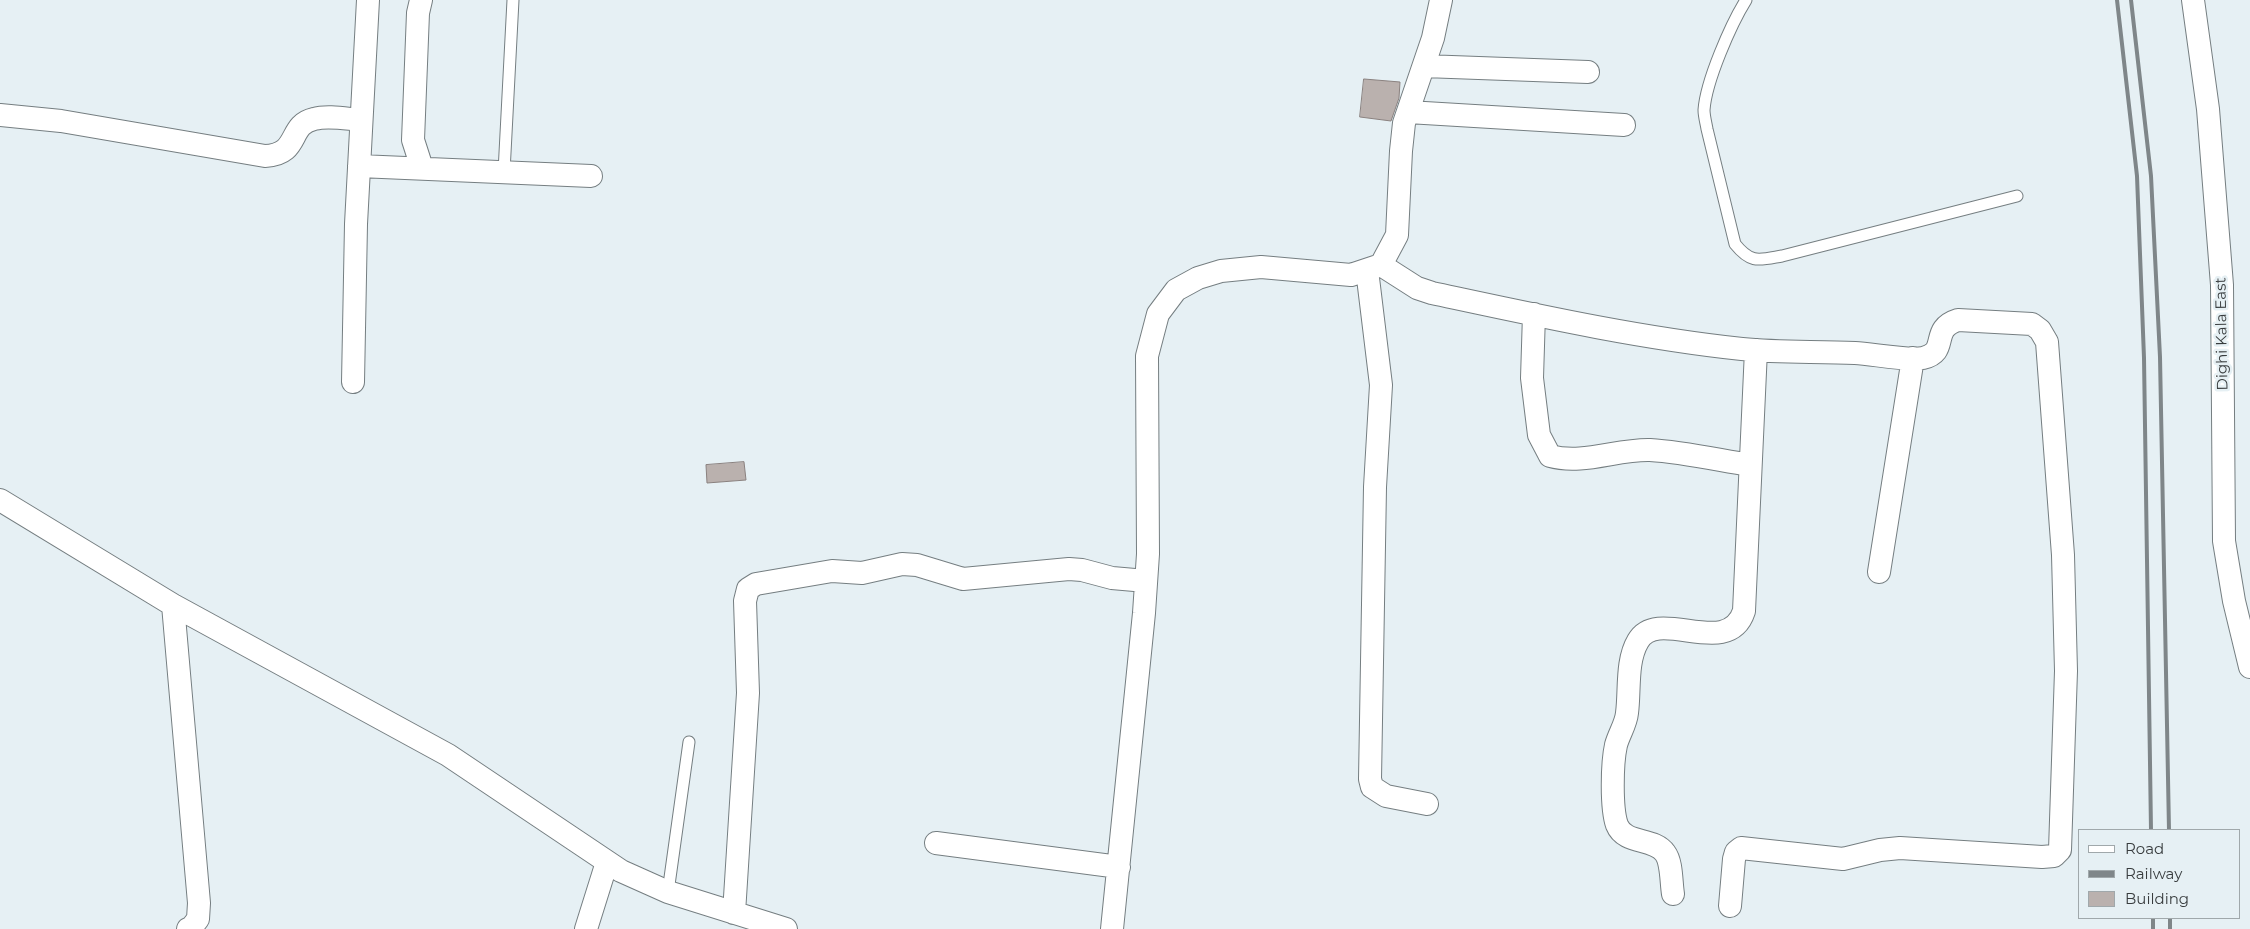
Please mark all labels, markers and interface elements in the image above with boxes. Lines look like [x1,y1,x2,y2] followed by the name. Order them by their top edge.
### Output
[2212,277,2232,391] street label: Dighi Kala East
[2078,829,2240,919] legend
[2125,839,2164,858] text: Road
[2125,864,2182,883] text: Railway
[2125,889,2189,908] text: Building

